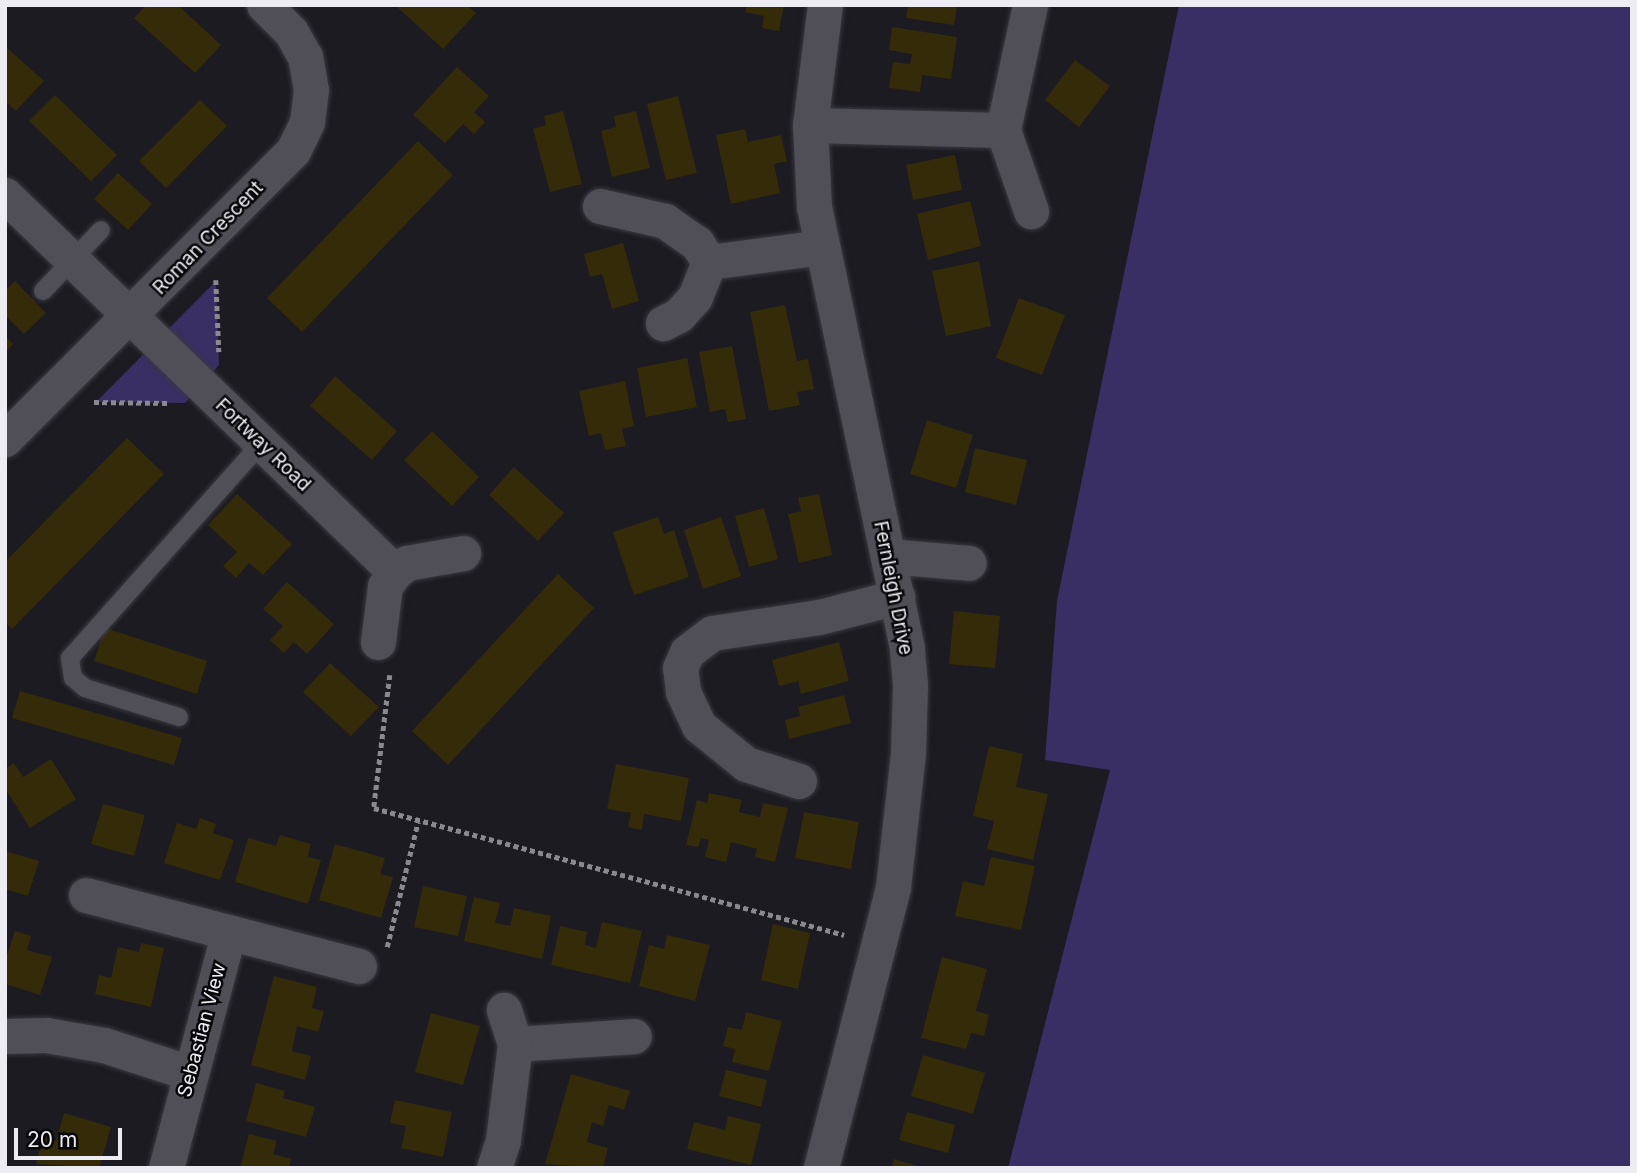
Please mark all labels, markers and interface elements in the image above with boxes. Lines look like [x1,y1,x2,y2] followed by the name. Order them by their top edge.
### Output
[148,177,268,299] street label: Roman Crescent
[211,394,315,496] street label: Fortway Road
[869,519,917,657] street label: Fernleigh Drive
[173,960,231,1100] street label: Sebastian View
[18,1114,126,1158] scale bar
[27,1127,77,1152] text: 20 m

